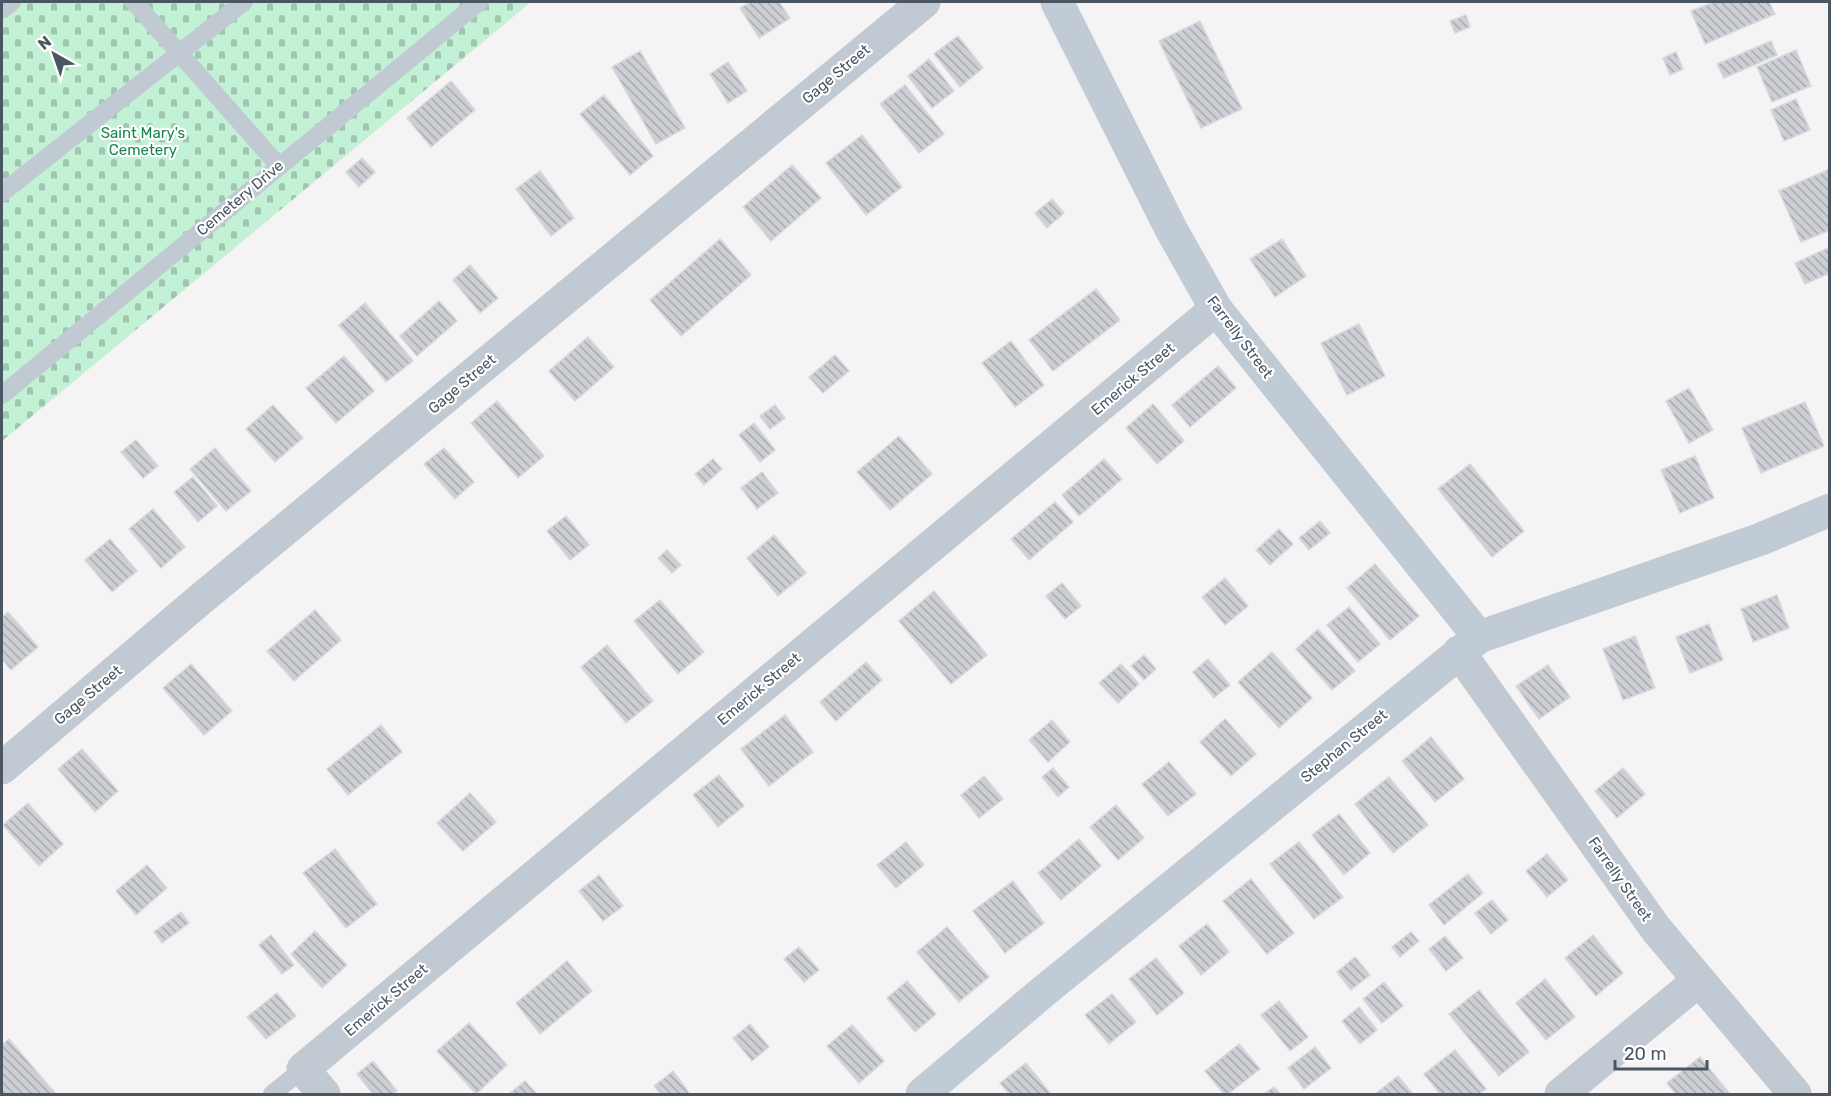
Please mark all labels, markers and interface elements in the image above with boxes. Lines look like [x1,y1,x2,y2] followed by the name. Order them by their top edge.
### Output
[24,24,84,84] north arrow
[34,32,55,54] text: N
[798,40,874,108] street label: Gage Street
[101,124,186,159] park label: Saint Mary's Cemetery
[193,156,287,240] street label: Cemetery Drive
[1203,292,1277,382] street label: Farrelly Street
[1088,339,1178,419] street label: Emerick Street
[424,350,500,418] street label: Gage Street
[714,649,804,729] street label: Emerick Street
[50,661,126,729] street label: Gage Street
[1297,706,1391,786] street label: Stephan Street
[1584,834,1656,925] street label: Farrelly Street
[341,960,431,1040] street label: Emerick Street
[1615,1033,1706,1071] scale bar
[1624,1043,1666,1065] text: 20 m

